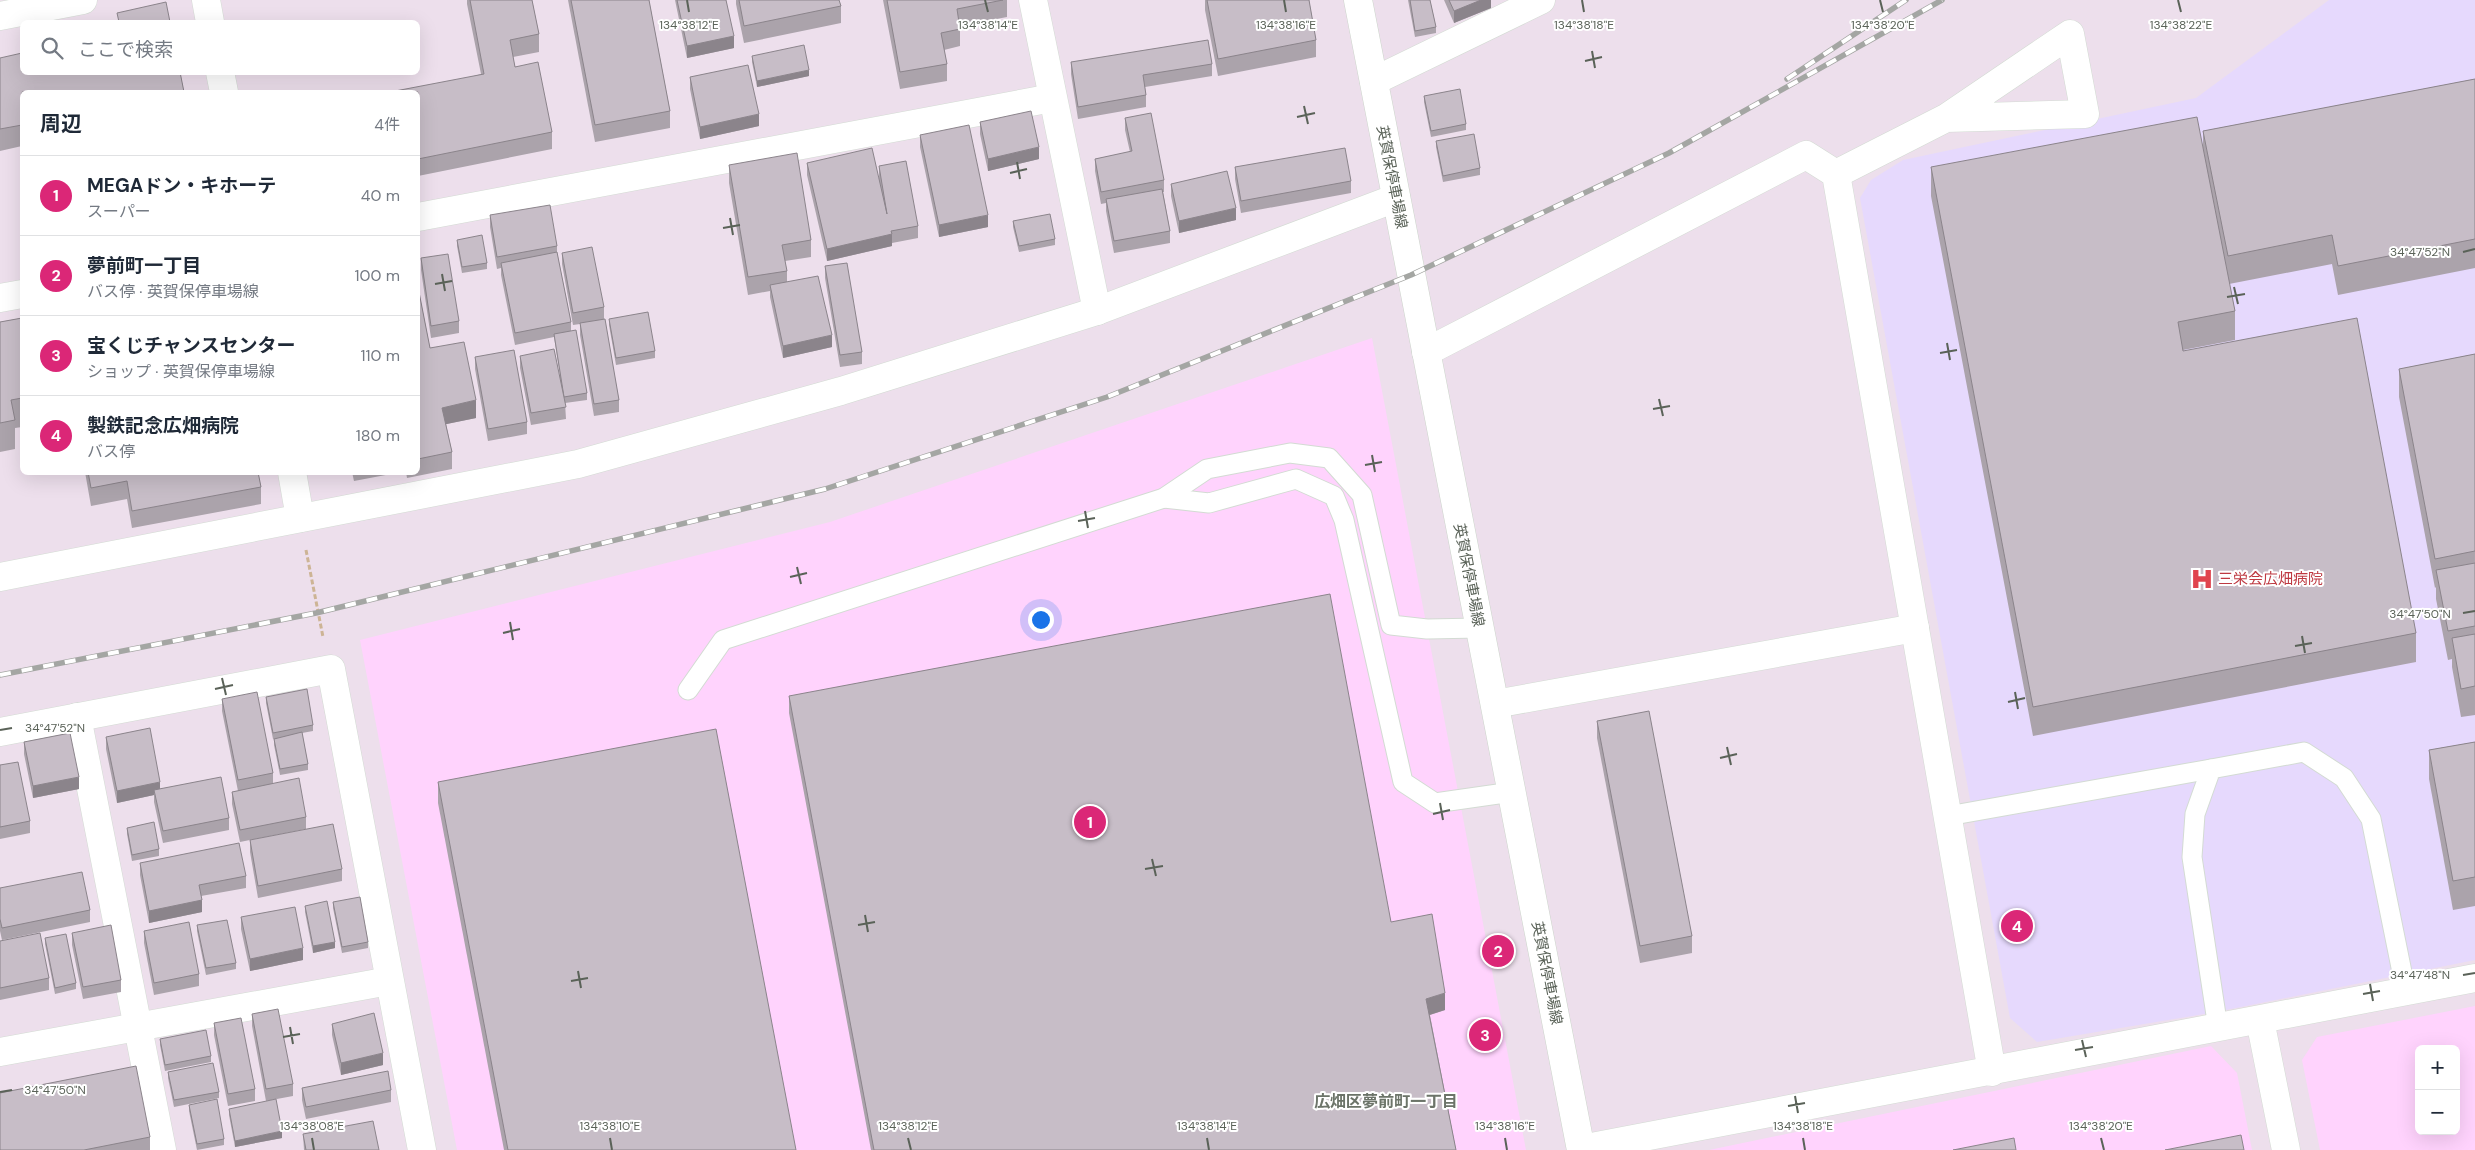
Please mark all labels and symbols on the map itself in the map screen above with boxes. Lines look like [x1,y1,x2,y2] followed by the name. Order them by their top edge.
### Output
[659,17,719,33] text: 134°38'12"E
[958,17,1018,33] text: 134°38'14"E
[1256,17,1316,33] text: 134°38'16"E
[1554,17,1614,33] text: 134°38'18"E
[1851,17,1915,33] text: 134°38'20"E
[2150,17,2213,33] text: 134°38'22"E
[1372,124,1412,230] street label: 英賀保停車場線
[2390,244,2450,260] text: 34°47'52"N
[1449,522,1489,628] street label: 英賀保停車場線
[2189,566,2215,592] hospital icon: 三栄会広畑病院
[2218,569,2323,589] place label: 三栄会広畑病院
[2389,606,2451,622] text: 34°47'50"N
[1028,607,1054,633] your location
[25,720,85,736] text: 34°47'52"N
[1074,803,1106,841] pin: 1
[2001,907,2033,945] pin: 4
[1527,920,1567,1026] street label: 英賀保停車場線
[1482,932,1514,970] pin: 2
[2390,967,2450,983] text: 34°47'48"N
[1469,1016,1501,1054] pin: 3
[24,1082,86,1098] text: 34°47'50"N
[1314,1091,1458,1112] district label: 広畑区夢前町一丁目
[280,1118,344,1134] text: 134°38'08"E
[580,1118,641,1134] text: 134°38'10"E
[878,1118,938,1134] text: 134°38'12"E
[1177,1118,1237,1134] text: 134°38'14"E
[1475,1118,1535,1134] text: 134°38'16"E
[1773,1118,1833,1134] text: 134°38'18"E
[2069,1118,2133,1134] text: 134°38'20"E

